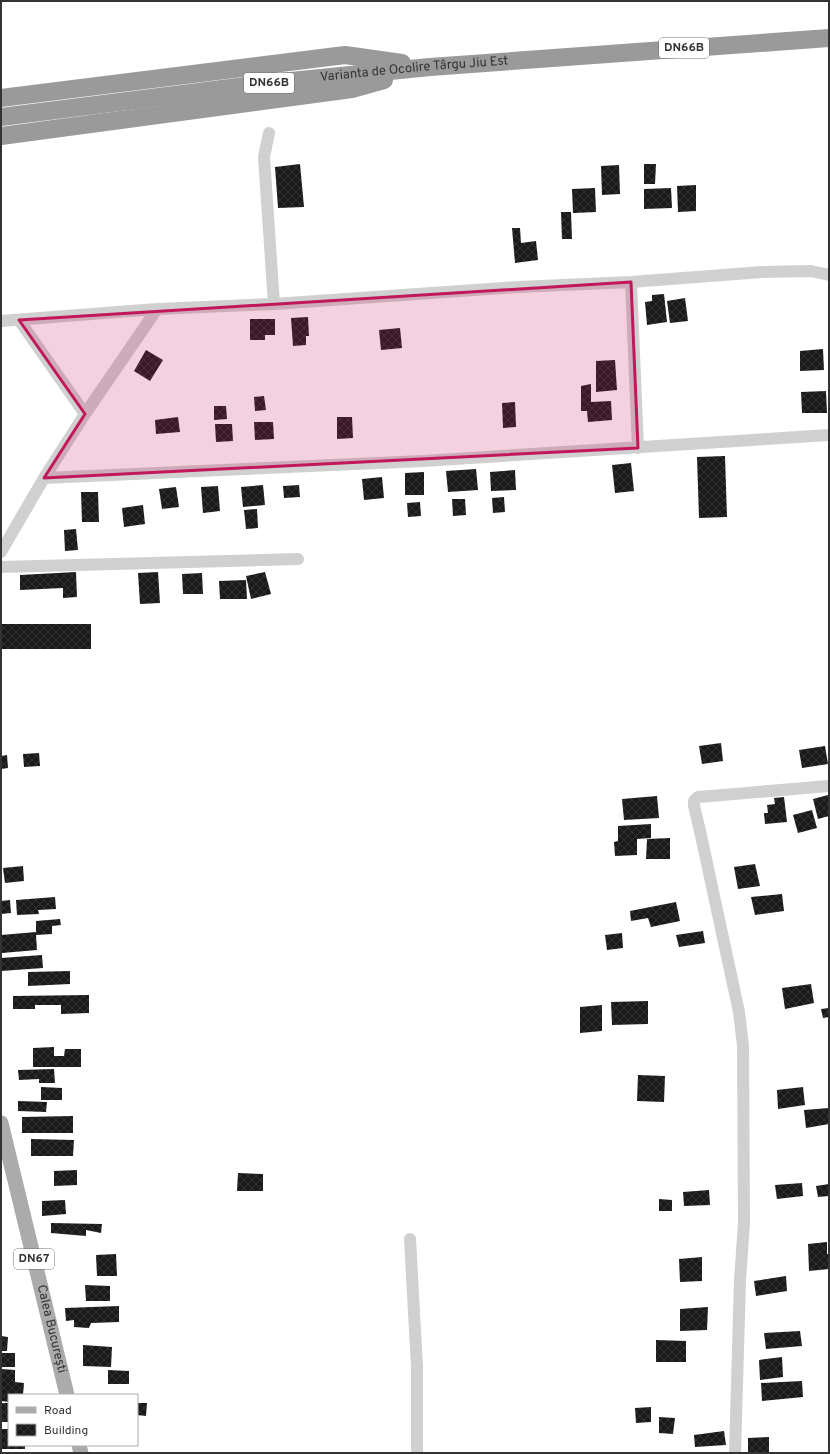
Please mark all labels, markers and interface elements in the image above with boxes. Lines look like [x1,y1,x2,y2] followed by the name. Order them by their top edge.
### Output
[659,38,709,58] road number: DN66B
[319,53,509,86] street label: Varianta de Ocolire Târgu Jiu Est
[244,73,294,93] road number: DN66B
[14,1249,54,1269] road number: DN67
[33,1283,69,1375] street label: Calea București
[8,1394,138,1446] legend
[44,1403,72,1419] text: Road
[44,1423,88,1439] text: Building

